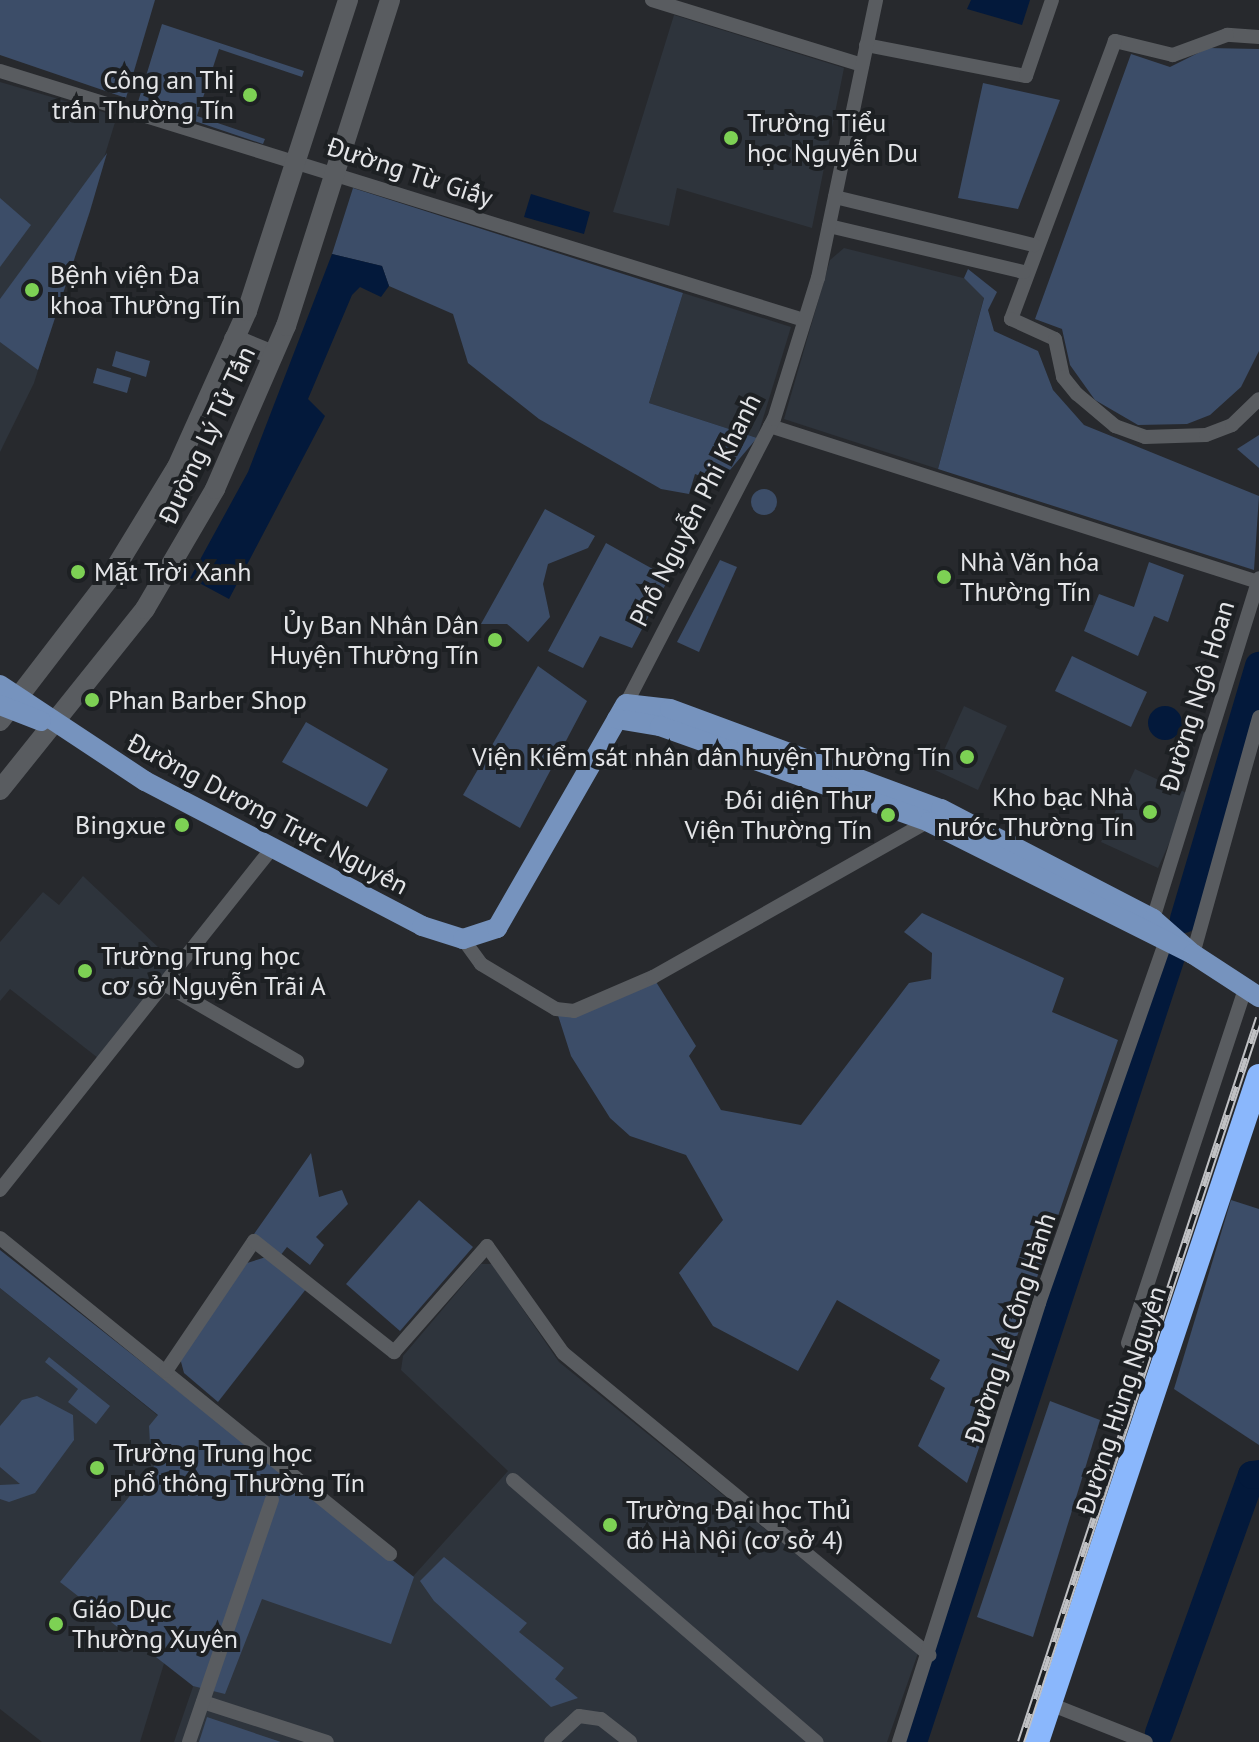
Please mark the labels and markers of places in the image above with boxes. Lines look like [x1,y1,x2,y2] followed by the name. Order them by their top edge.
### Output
[50,64,234,126] place label: Công an Thị trấn Thường Tín
[241,86,259,104] marker: Công an Thị trấn Thường Tín
[747,107,919,168] place label: Trường Tiểu học Nguyễn Du
[722,129,740,147] marker: Trường Tiểu học Nguyễn Du
[50,259,242,320] place label: Bệnh viện Đa khoa Thường Tín
[21,279,43,301] marker: Bệnh viện Đa khoa Thường Tín
[960,546,1100,608] place label: Nhà Văn hóa Thường Tín
[94,556,253,588] place label: Mặt Trời Xanh
[69,563,87,581] marker: Mặt Trời Xanh
[935,568,953,586] marker: Nhà Văn hóa Thường Tín
[268,609,479,670] place label: Ủy Ban Nhân Dân Huyện Thường Tín
[486,631,504,649] marker: Ủy Ban Nhân Dân Huyện Thường Tín
[108,684,307,716] place label: Phan Barber Shop
[83,691,101,709] marker: Phan Barber Shop
[470,741,951,773] place label: Viện Kiểm sát nhân dân huyện Thường Tín
[958,748,976,766] marker: Viện Kiểm sát nhân dân huyện Thường Tín
[935,781,1134,842] place label: Kho bạc Nhà nước Thường Tín
[683,784,872,846] place label: Đối diện Thư Viện Thường Tín
[1141,803,1159,821] marker: Kho bạc Nhà nước Thường Tín
[879,806,897,824] marker: Đối diện Thư Viện Thường Tín
[75,809,166,841] place label: Bingxue
[173,816,191,834] marker: Bingxue
[101,940,327,1002] place label: Trường Trung học cơ sở Nguyễn Trãi A
[76,962,94,980] marker: Trường Trung học cơ sở Nguyễn Trãi A
[113,1437,367,1498] place label: Trường Trung học phổ thông Thường Tín
[88,1459,106,1477] marker: Trường Trung học phổ thông Thường Tín
[626,1494,852,1556] place label: Trường Đại học Thủ đô Hà Nội (cơ sở 4)
[601,1516,619,1534] marker: Trường Đại học Thủ đô Hà Nội (cơ sở 4)
[72,1593,239,1654] place label: Giáo Dục Thường Xuyên
[47,1615,65,1633] marker: Giáo Dục Thường Xuyên

